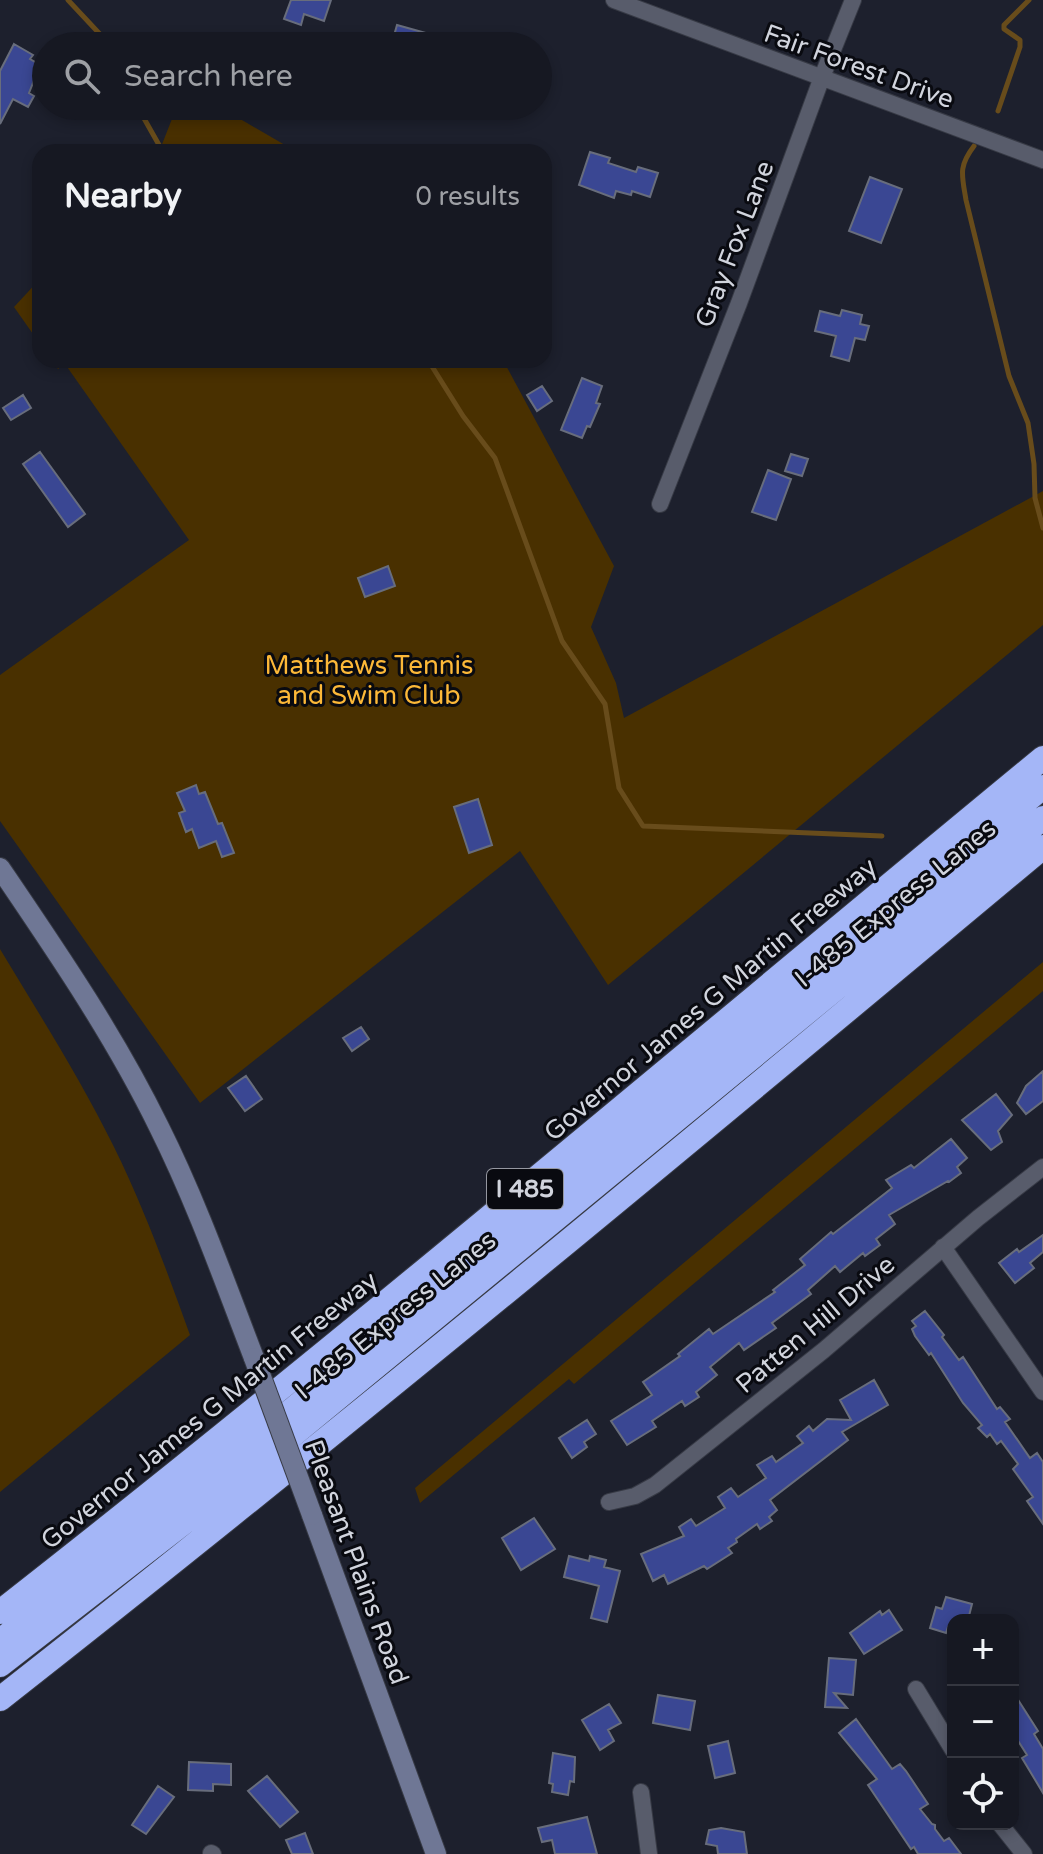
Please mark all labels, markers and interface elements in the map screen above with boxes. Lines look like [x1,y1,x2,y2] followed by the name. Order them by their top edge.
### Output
[760,18,958,115] street label: Fair Forest Drive
[32,32,552,120] search box
[60,54,104,98] icon: search
[124,58,293,95] text: Search here
[688,156,780,332] street label: Gray Fox Lane
[64,176,182,217] text: Nearby
[415,181,520,212] text: 0 results
[264,650,474,711] park label: Matthews Tennis and Swim Club
[789,813,1002,994] street label: I-485 Express Lanes
[538,851,883,1148] street label: Governor James G Martin Freeway
[487,1169,563,1209] road number: I 485
[289,1225,502,1406] street label: I-485 Express Lanes
[730,1249,901,1400] street label: Patten Hill Drive
[35,1265,384,1556] street label: Governor James G Martin Freeway
[298,1436,415,1689] street label: Pleasant Plains Road
[947,1614,1019,1830] map controls
[947,1614,1019,1686] button: +
[947,1686,1019,1758] button: −
[947,1758,1019,1830] button: locate

